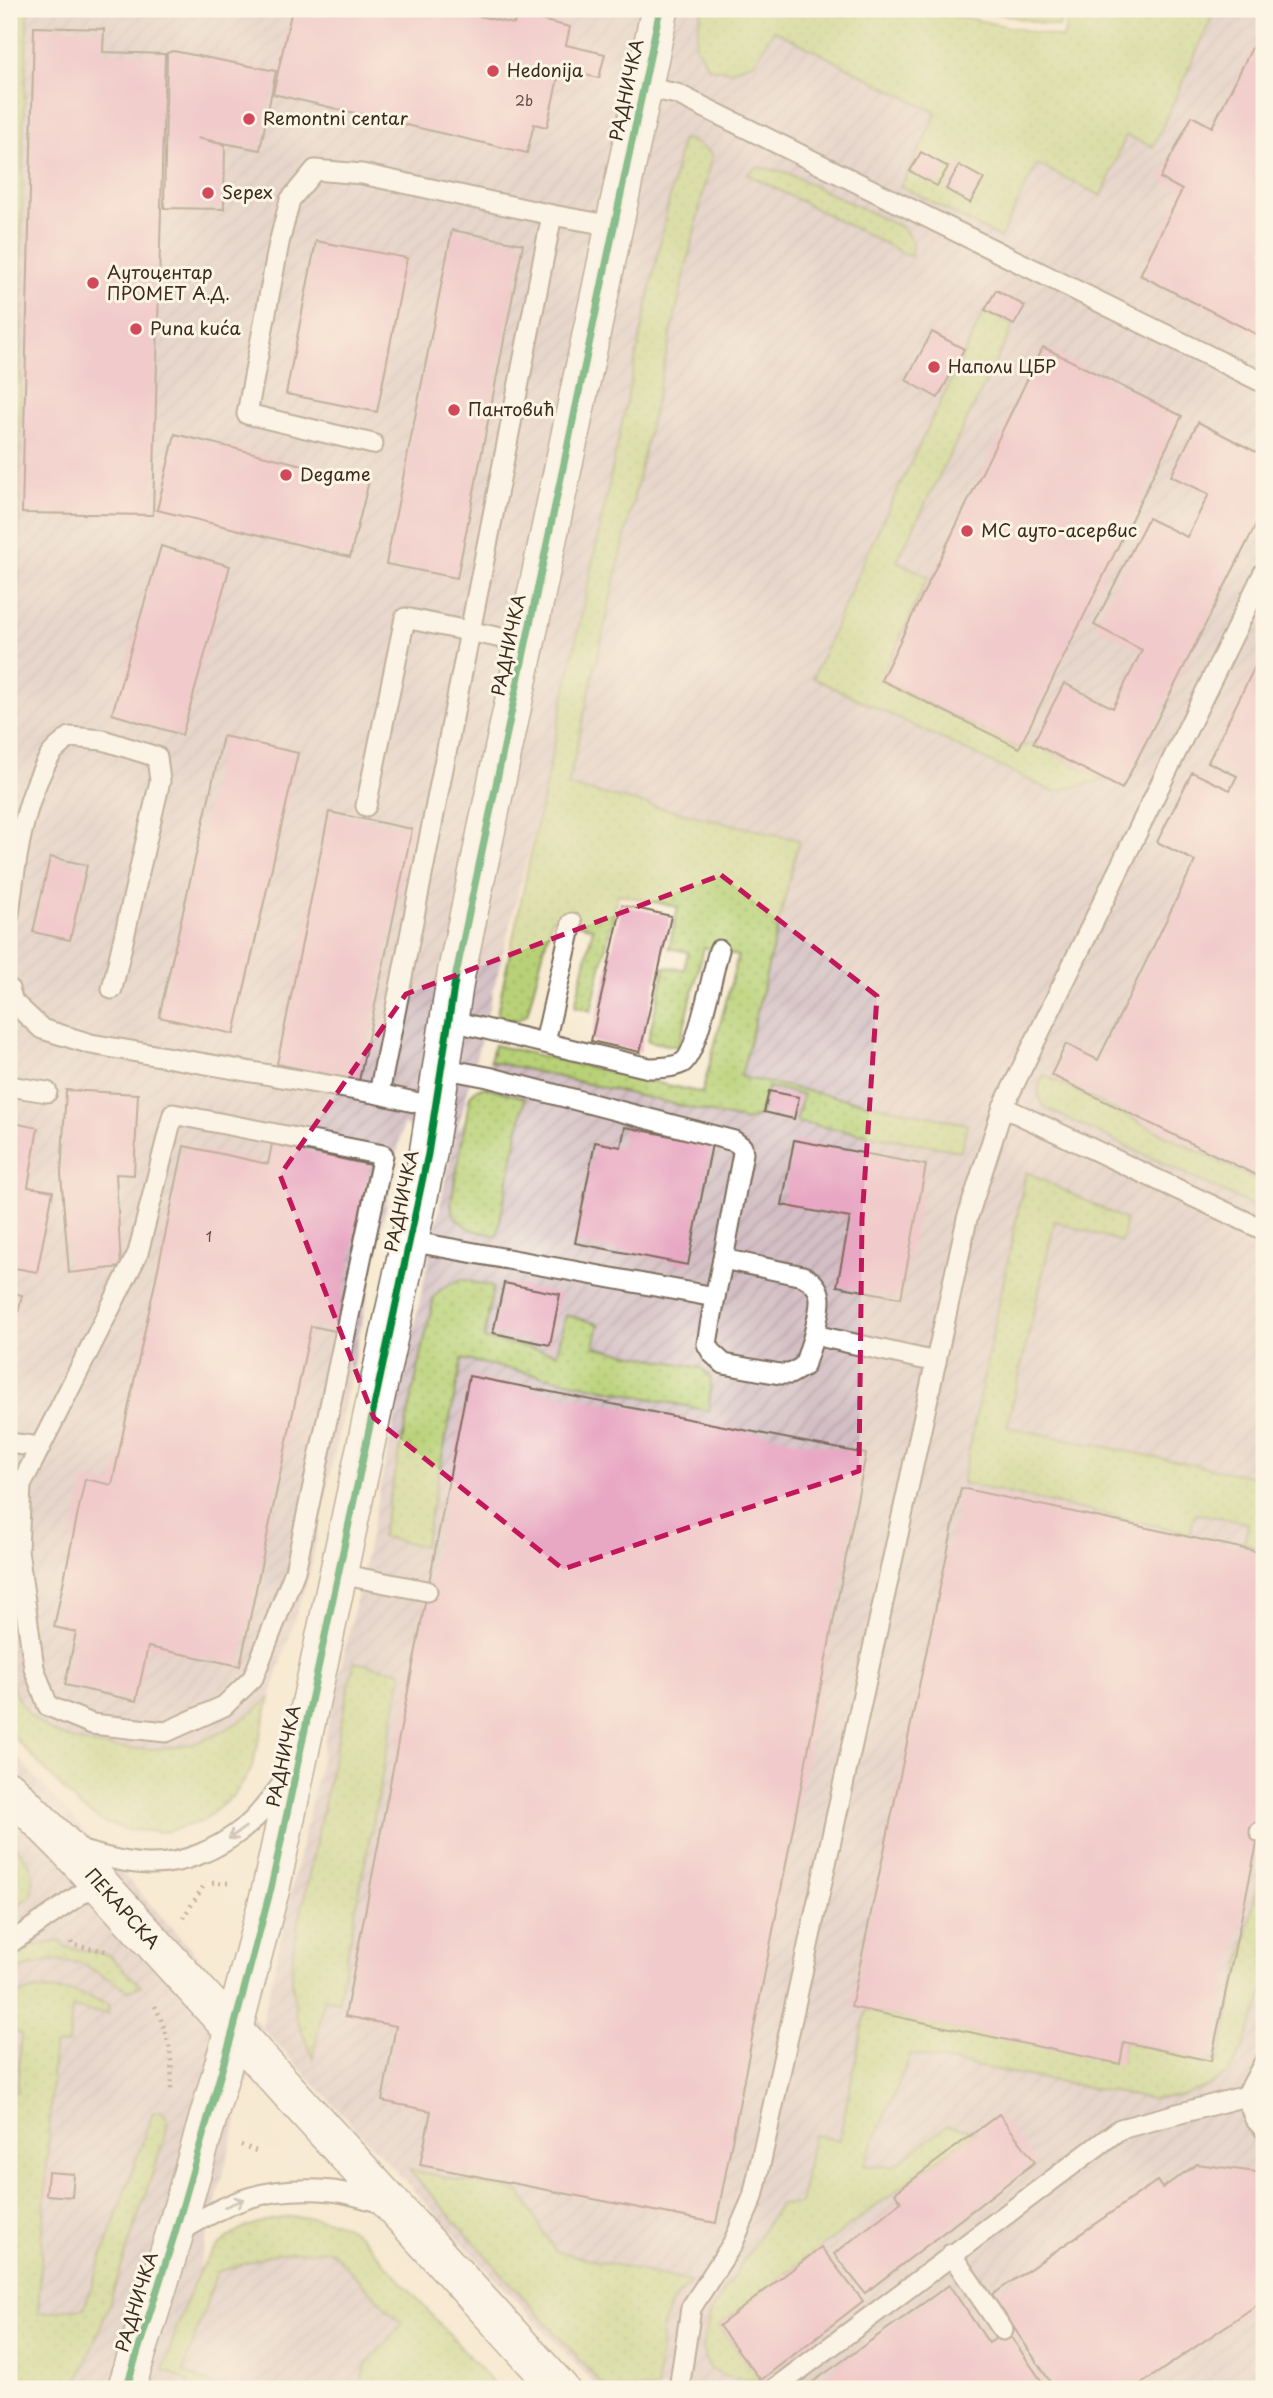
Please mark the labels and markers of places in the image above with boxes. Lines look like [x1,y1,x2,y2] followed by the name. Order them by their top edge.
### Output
[507,56,584,83] place label: Hedonija
[485,63,501,79] marker: Hedonija
[263,104,408,131] place label: Remontni centar
[241,111,257,127] marker: Remontni centar
[222,178,273,205] place label: Sepex
[200,185,216,201] marker: Sepex
[107,258,230,306] place label: Аутоцентар ПРОМЕТ А.Д.
[85,275,101,291] marker: Аутоцентар ПРОМЕТ А.Д.
[150,314,241,341] place label: Puna kuća
[128,321,144,337] marker: Puna kuća
[948,352,1056,379] place label: Наполи ЦБР
[926,359,942,375] marker: Наполи ЦБР
[468,395,554,422] place label: Пантовић
[446,402,462,418] marker: Пантовић
[300,460,371,487] place label: Degame
[278,467,294,483] marker: Degame
[981,516,1137,543] place label: МС ауто-асервис
[959,523,975,539] marker: МС ауто-асервис

